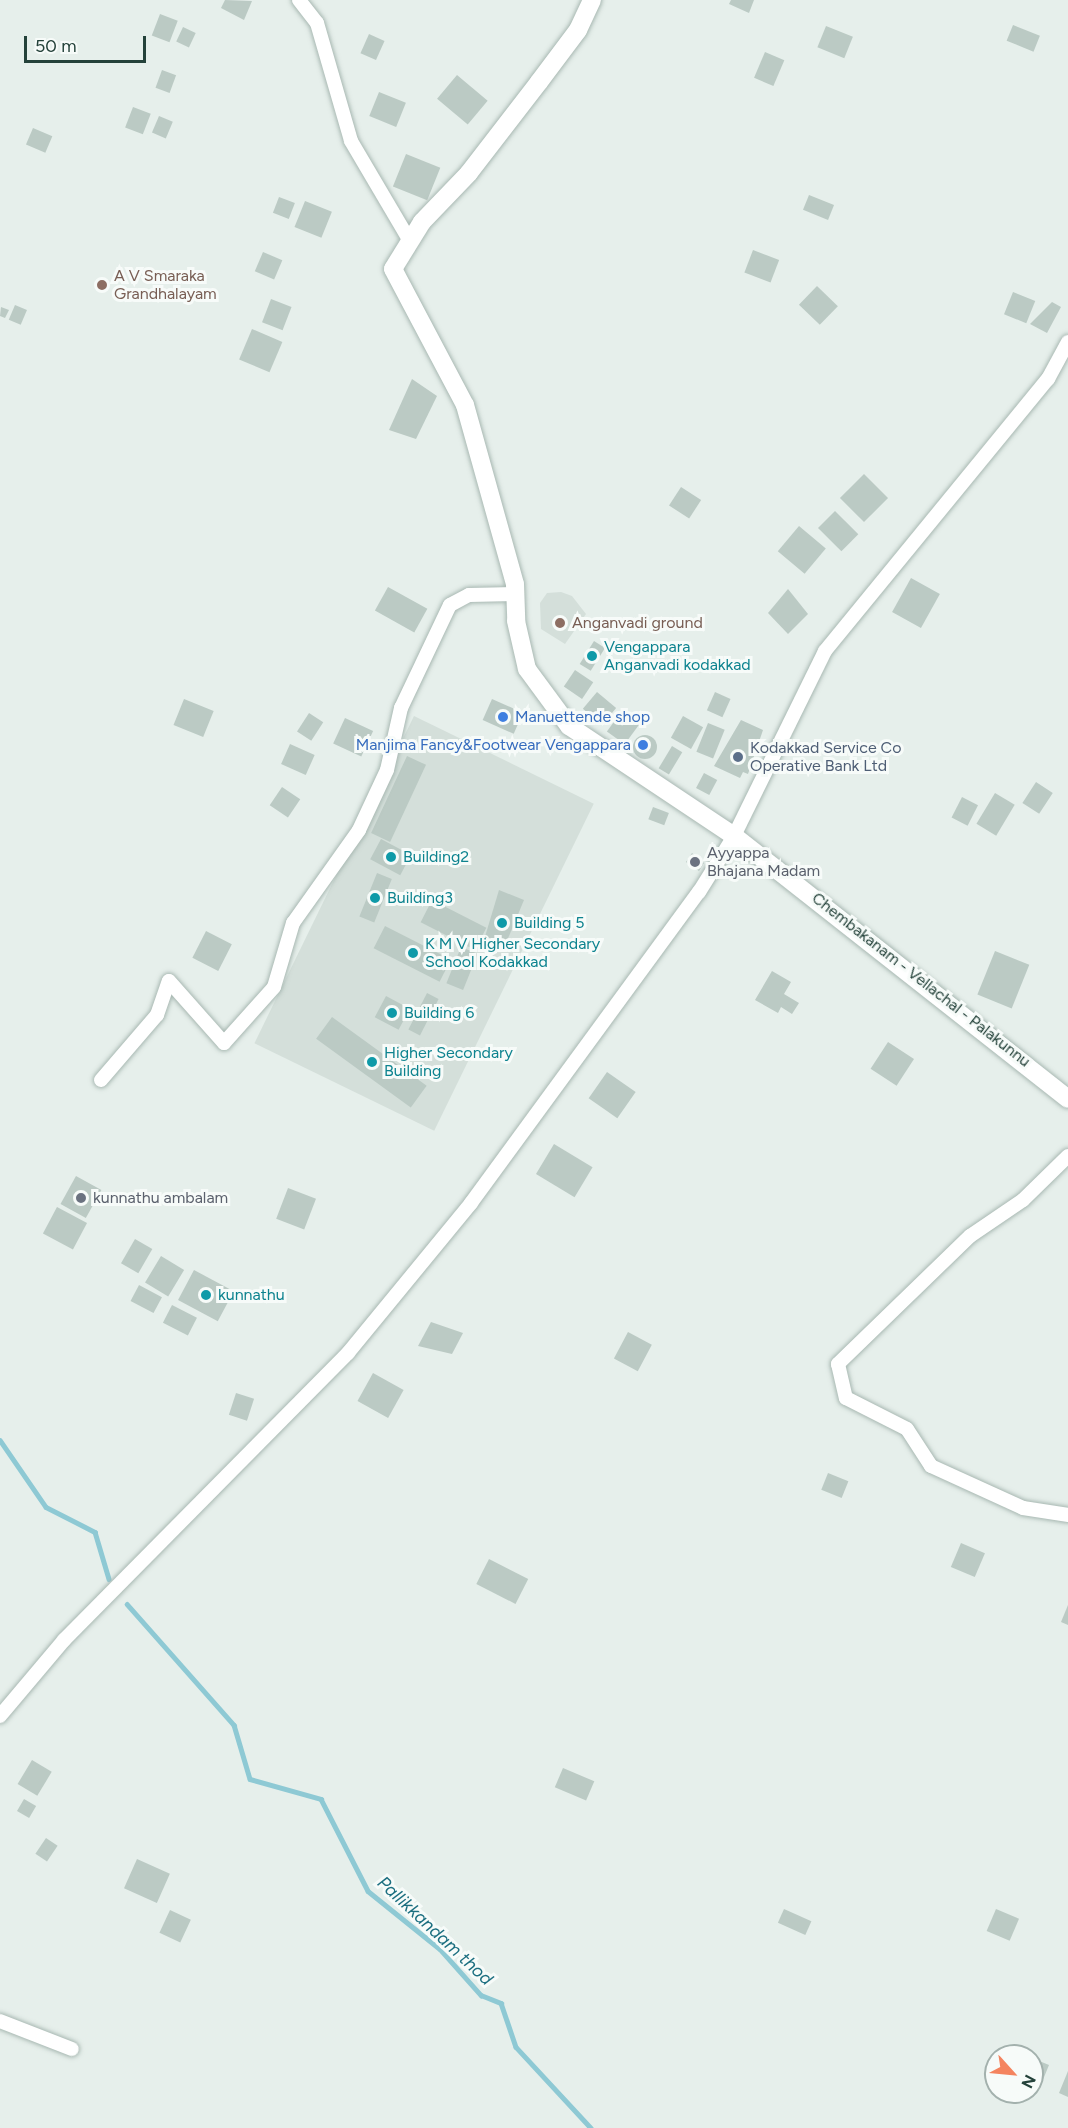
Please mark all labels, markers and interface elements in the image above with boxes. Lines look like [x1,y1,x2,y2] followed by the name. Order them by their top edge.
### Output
[27,24,148,62] scale bar
[35,35,77,57] text: 50 m
[114,266,217,304] place label: A V Smaraka Grandhalayam
[95,278,109,292] marker: A V Smaraka Grandhalayam
[572,613,703,633] place label: Anganvadi ground
[553,616,567,630] marker: Anganvadi ground
[604,637,751,675] place label: Vengappara Anganvadi kodakkad
[585,649,599,663] marker: Vengappara Anganvadi kodakkad
[515,707,650,727] place label: Manuettende shop
[496,710,510,724] marker: Manuettende shop
[356,735,631,755] place label: Manjima Fancy&Footwear Vengappara
[636,738,650,752] marker: Manjima Fancy&Footwear Vengappara
[750,738,901,776] place label: Kodakkad Service Co Operative Bank Ltd
[731,750,745,764] marker: Kodakkad Service Co Operative Bank Ltd
[707,843,820,881] place label: Ayyappa Bhajana Madam
[403,847,469,867] place label: Building2
[384,850,398,864] marker: Building2
[688,855,702,869] marker: Ayyappa Bhajana Madam
[387,888,453,908] place label: Building3
[808,889,1034,1071] street label: Chembakanam - Vellachal - Palakunnu
[368,891,382,905] marker: Building3
[514,913,584,933] place label: Building 5
[495,916,509,930] marker: Building 5
[425,934,600,972] place label: K M V Higher Secondary School Kodakkad
[406,946,420,960] marker: K M V Higher Secondary School Kodakkad
[404,1003,474,1023] place label: Building 6
[385,1006,399,1020] marker: Building 6
[384,1043,513,1081] place label: Higher Secondary Building
[365,1055,379,1069] marker: Higher Secondary Building
[93,1188,228,1208] place label: kunnathu ambalam
[74,1191,88,1205] marker: kunnathu ambalam
[218,1285,285,1305] place label: kunnathu
[199,1288,213,1302] marker: kunnathu
[373,1872,497,1990] water label: Pallikkandam thod
[984,2044,1044,2104] north arrow
[1017,2072,1040,2091] text: N

